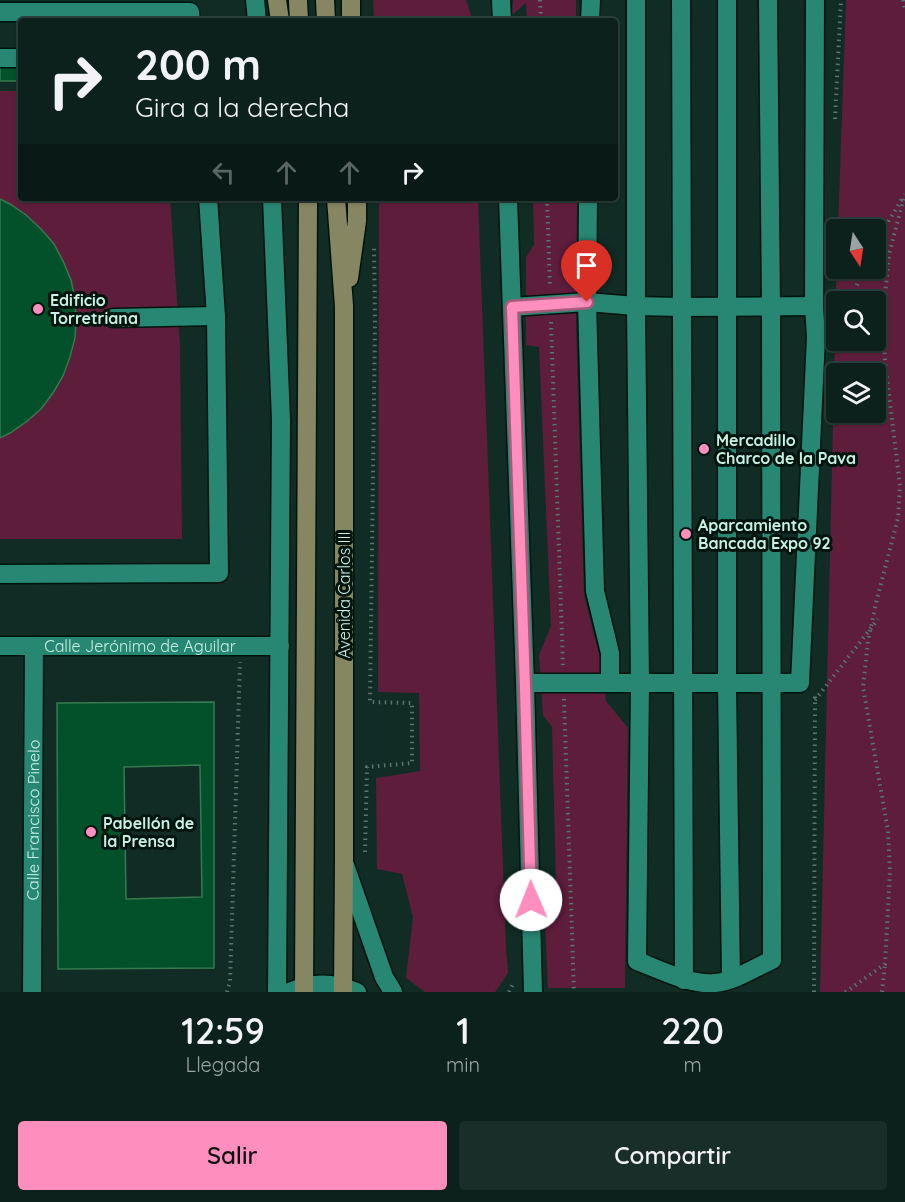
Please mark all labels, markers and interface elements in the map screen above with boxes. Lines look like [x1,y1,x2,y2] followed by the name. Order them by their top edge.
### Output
[135,38,261,91] text: 200 m
[36,42,114,120] icon: right
[135,90,349,124] text: Gira a la derecha
[207,156,240,189] icon: left
[270,156,303,189] icon: ahead
[333,156,366,189] icon: ahead
[396,156,429,189] icon: right
[826,219,886,279] north arrow
[826,219,886,423] map controls
[561,240,612,302] pin
[570,249,603,282] icon: arrive
[50,290,138,328] place label: Edificio Torretriana
[826,291,886,351] button: search
[31,302,45,316] marker: Edificio Torretriana
[826,363,886,423] button: layers
[716,430,856,468] place label: Mercadillo Charco de la Pava
[697,442,711,456] marker: Mercadillo Charco de la Pava
[698,515,831,553] place label: Aparcamiento Bancada Expo 92
[679,527,693,541] marker: Aparcamiento Bancada Expo 92
[334,531,354,659] street label: Avenida Carlos III
[44,636,236,656] street label: Calle Jerónimo de Aguilar
[23,740,43,900] street label: Calle Francisco Pinelo
[103,813,194,851] place label: Pabellón de la Prensa
[84,825,98,839] marker: Pabellón de la Prensa
[499,868,563,932] position arrow
[181,1008,265,1053] text: 12:59
[456,1008,470,1053] text: 1
[661,1008,724,1053] text: 220
[186,1052,260,1077] text: Llegada
[446,1052,480,1077] text: min
[683,1052,702,1077] text: m
[18,1121,447,1190] button: Salir
[459,1121,887,1190] button: Compartir

